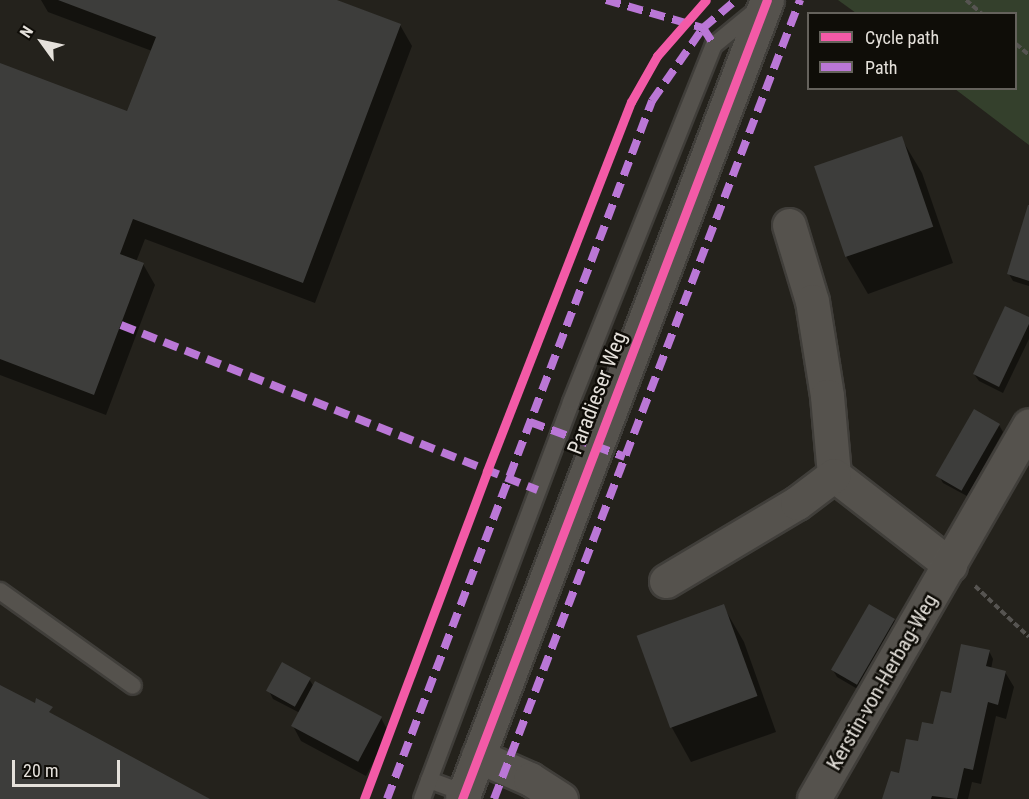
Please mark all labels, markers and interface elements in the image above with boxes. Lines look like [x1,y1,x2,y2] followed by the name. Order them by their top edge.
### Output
[12,12,72,72] north arrow
[807,12,1017,90] legend
[16,23,37,41] text: N
[865,27,939,48] text: Cycle path
[865,57,898,78] text: Path
[562,328,632,458] street label: Paradieser Weg
[821,589,943,775] street label: Kerstin-von-Herbag-Weg
[15,748,123,786] scale bar
[23,760,58,781] text: 20 m

